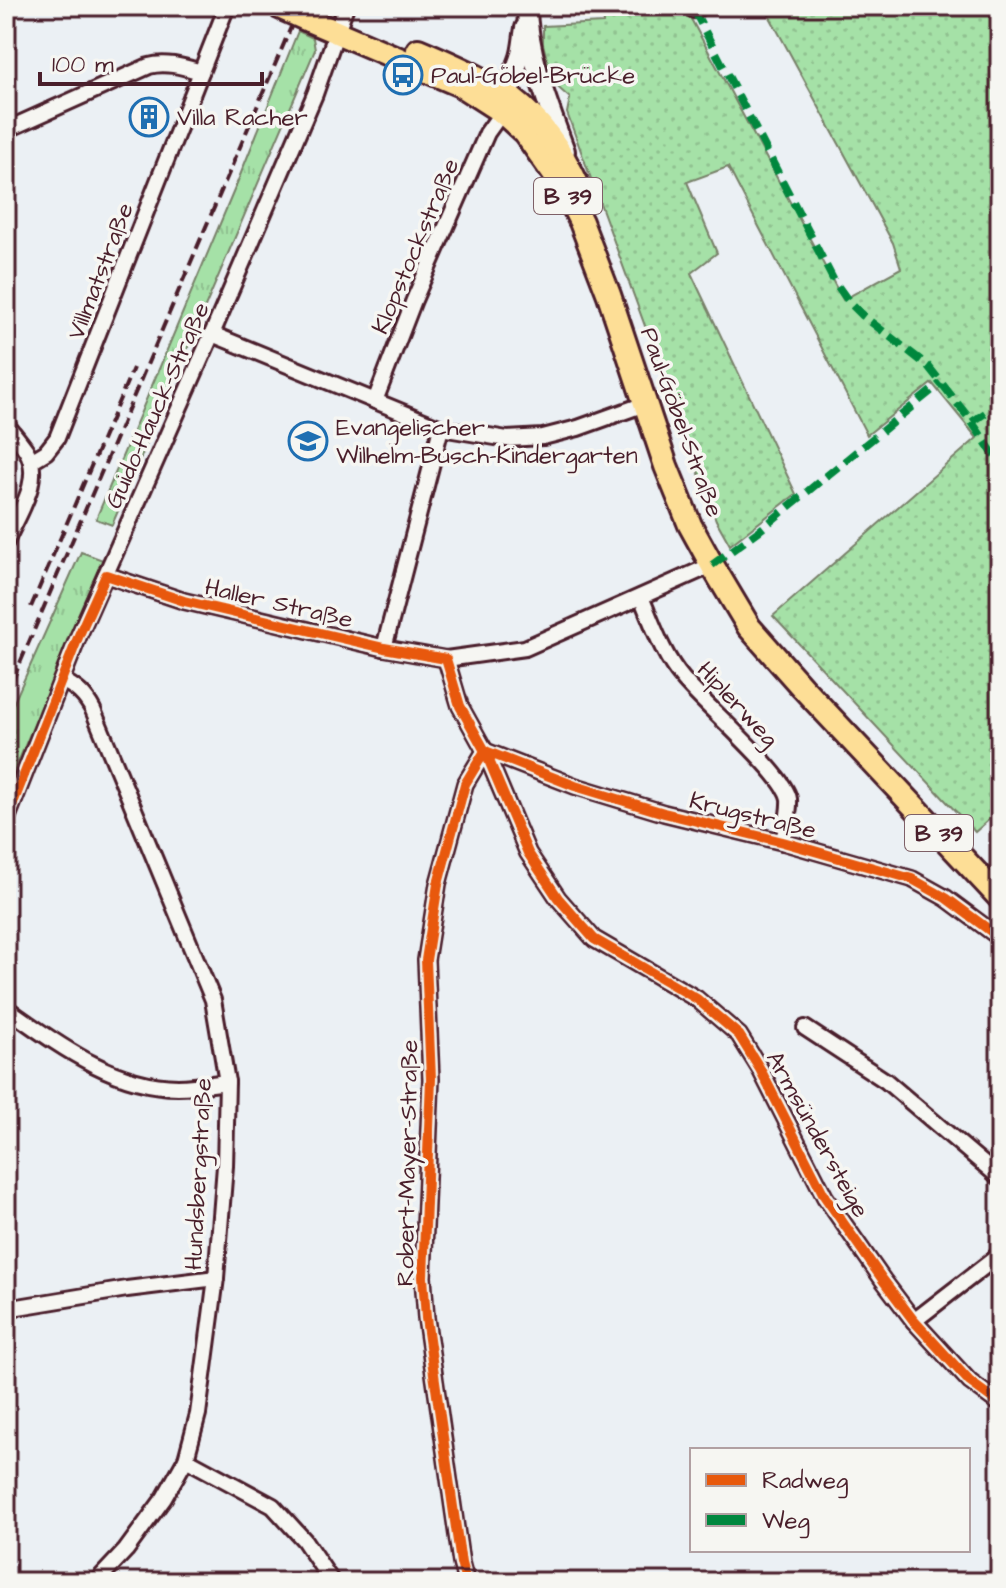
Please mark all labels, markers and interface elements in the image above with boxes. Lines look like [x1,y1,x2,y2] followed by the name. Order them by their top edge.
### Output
[40,36,262,86] scale bar
[52,48,114,82] text: 100 m
[382,54,424,96] bus stop icon: Paul-Göbel-Brücke
[431,59,635,93] place label: Paul-Göbel-Brücke
[128,96,170,138] building icon: Villa Racher
[177,101,308,135] place label: Villa Racher
[364,153,468,339] street label: Klopstockstraße
[534,178,602,214] road number: B 39
[59,198,143,345] street label: Villmatstraße
[97,297,219,514] street label: Guido-Hauck-Straße
[631,323,731,522] street label: Paul-Göbel-Straße
[336,411,638,474] place label: Evangelischer Wilhelm-Busch-Kindergarten
[287,420,329,462] school or university icon: Evangelischer Wilhelm-Busch-Kindergarten
[202,570,356,637] street label: Haller Straße
[688,654,786,756] street label: Hiplerweg
[686,784,820,849] street label: Krugstraße
[905,815,973,851] road number: B 39
[389,1039,428,1287] street label: Robert-Mayer-Straße
[756,1045,877,1224] street label: Armsündersteige
[177,1077,222,1271] street label: Hundsbergstraße
[690,1448,970,1552] legend
[762,1464,848,1499] text: Radweg
[762,1504,810,1539] text: Weg

